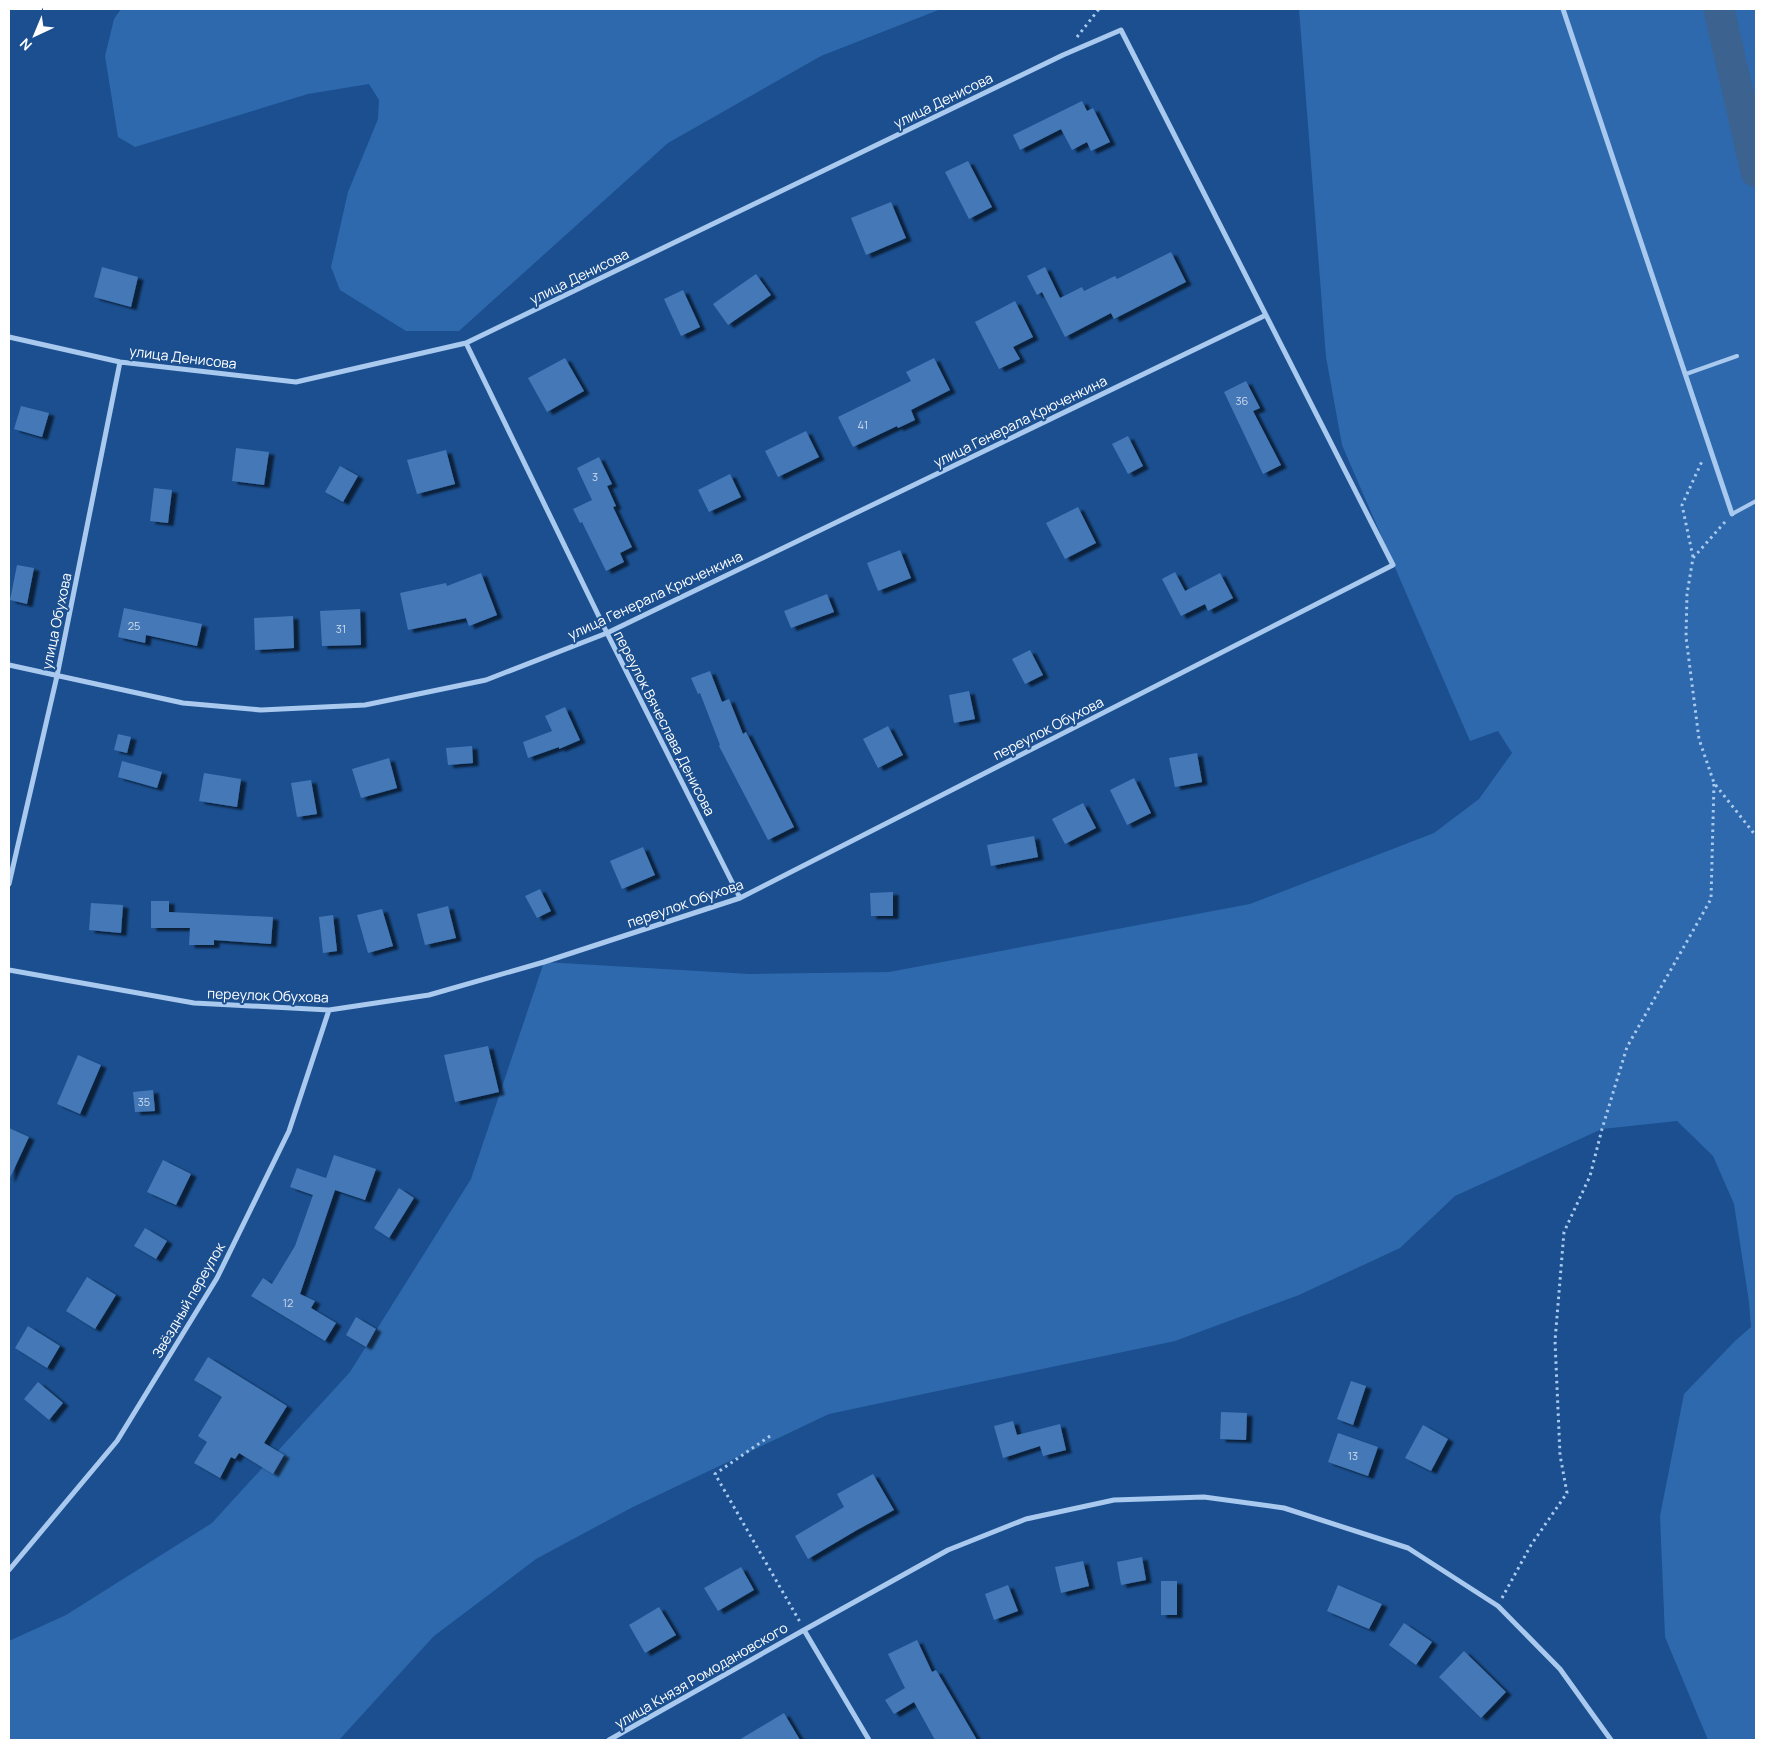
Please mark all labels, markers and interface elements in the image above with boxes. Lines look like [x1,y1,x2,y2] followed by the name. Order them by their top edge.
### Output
[10,10,60,60] north arrow
[15,34,36,55] text: N
[890,68,996,132] street label: улица Денисова
[526,244,632,308] street label: улица Денисова
[128,341,238,373] street label: улица Денисова
[930,371,1110,471] street label: улица Генерала Крюченкина
[1236,393,1249,408] house number: 36
[858,417,868,432] house number: 41
[592,469,598,484] house number: 3
[565,546,745,644] street label: улица Генерала Крюченкина
[36,571,76,671] street label: улица Обухова
[128,618,140,633] house number: 25
[336,621,346,636] house number: 31
[610,627,720,819] street label: переулок Вячеслава Денисова
[989,692,1107,764] street label: переулок Обухова
[624,874,746,932] street label: переулок Обухова
[207,983,329,1007] street label: переулок Обухова
[138,1094,150,1109] house number: 35
[147,1238,229,1361] street label: Звёздный переулок
[283,1295,293,1310] house number: 12
[1348,1448,1358,1463] house number: 13
[611,1618,791,1732] street label: улица Князя Ромодановского

